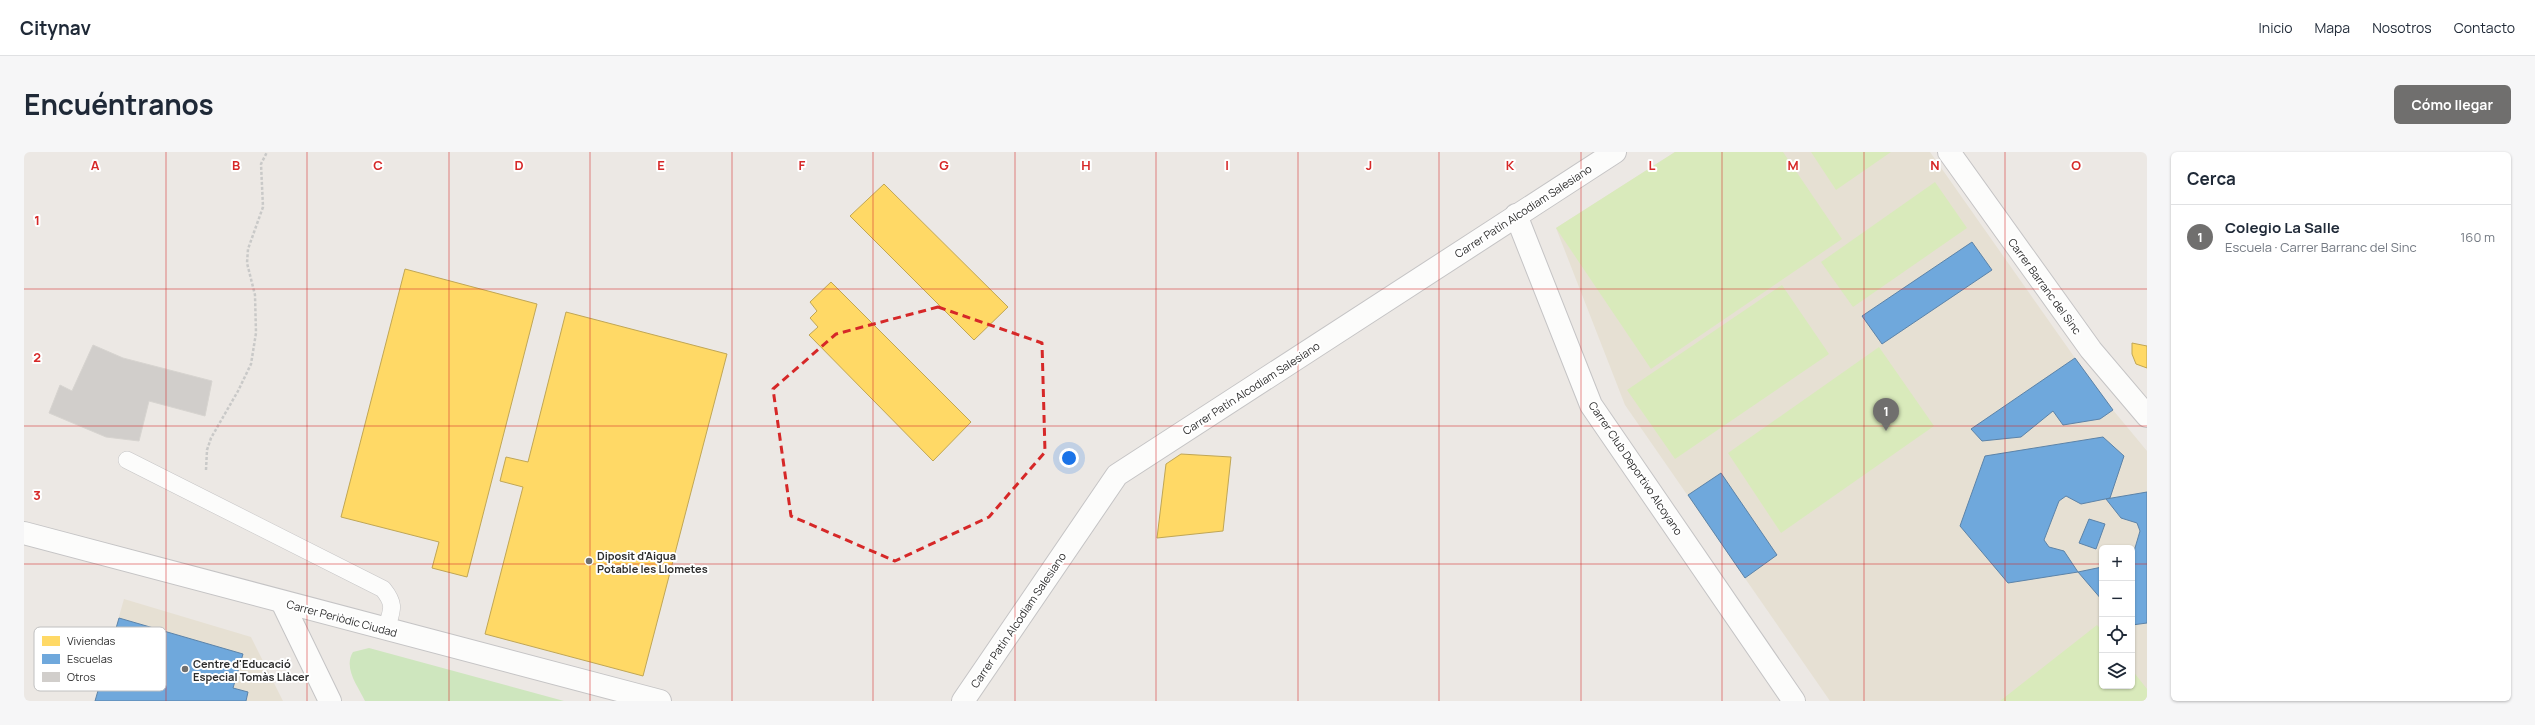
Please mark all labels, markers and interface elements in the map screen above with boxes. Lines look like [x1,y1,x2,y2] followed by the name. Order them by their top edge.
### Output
[20,15,91,41] text: Citynav
[2259,18,2293,37] text: Inicio
[2315,18,2350,37] text: Mapa
[2372,18,2432,37] text: Nosotros
[2454,18,2515,37] text: Contacto
[24,85,214,123] text: Encuéntranos
[2394,85,2511,124] button: Cómo llegar
[91,156,100,174] text: A
[232,156,240,174] text: B
[373,156,383,174] text: C
[514,156,524,174] text: D
[657,156,665,174] text: E
[799,156,806,174] text: F
[939,156,949,174] text: G
[1081,156,1091,174] text: H
[1225,156,1229,174] text: I
[1366,156,1372,174] text: J
[1506,156,1515,174] text: K
[1649,156,1656,174] text: L
[1787,156,1799,174] text: M
[1930,156,1940,174] text: N
[2071,156,2081,174] text: O
[1452,161,1595,261] street label: Carrer Patín Alcodiam Salesiano
[2187,167,2236,190] text: Cerca
[34,211,40,229] text: 1
[2225,217,2340,238] text: Colegio La Salle
[2197,228,2203,246] text: 1
[2460,228,2495,246] text: 160 m
[2005,235,2085,337] street label: Carrer Barranc del Sinc
[2225,238,2417,256] text: Escuela · Carrer Barranc del Sinc
[1180,338,1323,438] street label: Carrer Patín Alcodiam Salesiano
[33,348,41,366] text: 2
[1586,398,1687,538] street label: Carrer Club Deportivo Alcoyano
[1873,398,1899,431] pin: 1
[1059,448,1079,468] your location
[33,486,41,504] text: 3
[2099,545,2135,689] map controls
[2099,545,2135,581] button: +
[597,548,708,576] place label: Diposit d'Aigua Potable les Llometes
[967,549,1069,691] street label: Carrer Patín Alcodiam Salesiano
[584,556,594,566] marker: Diposit d'Aigua Potable les Llometes
[2099,581,2135,617] button: −
[285,596,399,640] street label: Carrer Periòdic Ciudad
[2099,617,2135,653] button: locate
[34,627,166,691] legend
[67,633,116,648] text: Viviendas
[67,651,113,666] text: Escuelas
[2099,653,2135,689] button: layers
[193,656,310,684] place label: Centre d'Educació Especial Tomàs Llàcer
[180,664,190,674] marker: Centre d'Educació Especial Tomàs Llàcer
[67,669,96,684] text: Otros

